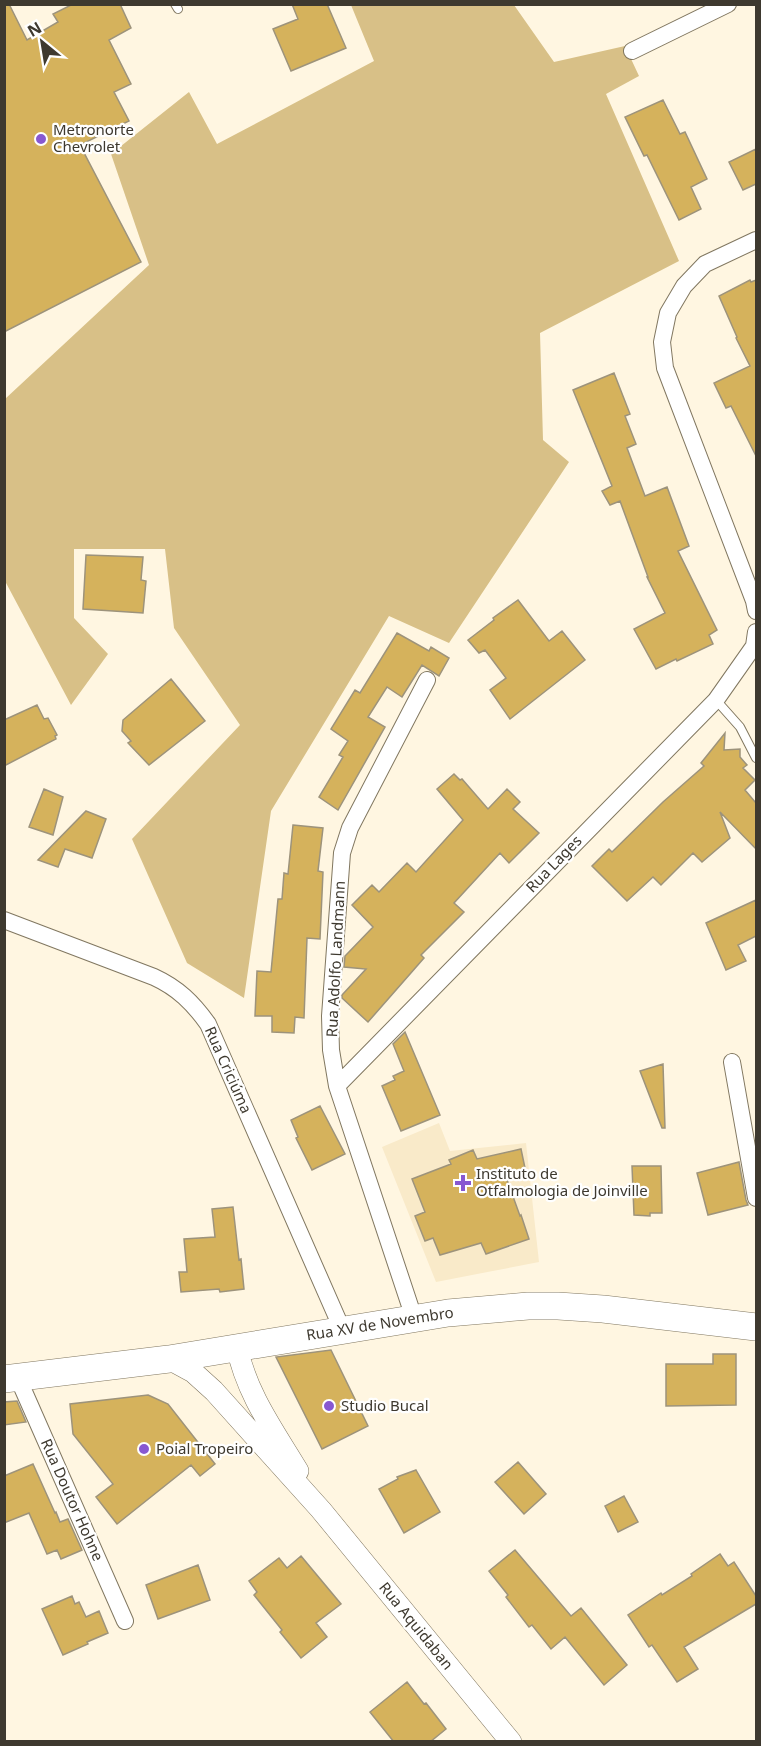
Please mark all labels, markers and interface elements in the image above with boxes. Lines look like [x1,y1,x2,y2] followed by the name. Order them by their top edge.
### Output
[12,12,72,72] north arrow
[23,16,46,42] text: N
[53,119,134,156] place label: Metronorte Chevrolet
[34,132,48,146] marker: Metronorte Chevrolet
[521,830,586,896] street label: Rua Lages
[321,880,349,1038] street label: Rua Adolfo Landmann
[201,1023,257,1116] street label: Rua Criciúma
[476,1163,648,1200] place label: Instituto de Otfalmologia de Joinville
[454,1174,472,1192] marker: Instituto de Otfalmologia de Joinville
[305,1302,455,1345] street label: Rua XV de Novembro
[341,1395,429,1415] place label: Studio Bucal
[322,1399,336,1413] marker: Studio Bucal
[37,1435,109,1564] street label: Rua Doutor Hohne
[156,1438,253,1458] place label: Poial Tropeiro
[137,1442,151,1456] marker: Poial Tropeiro
[375,1577,458,1673] street label: Rua Aquidaban

